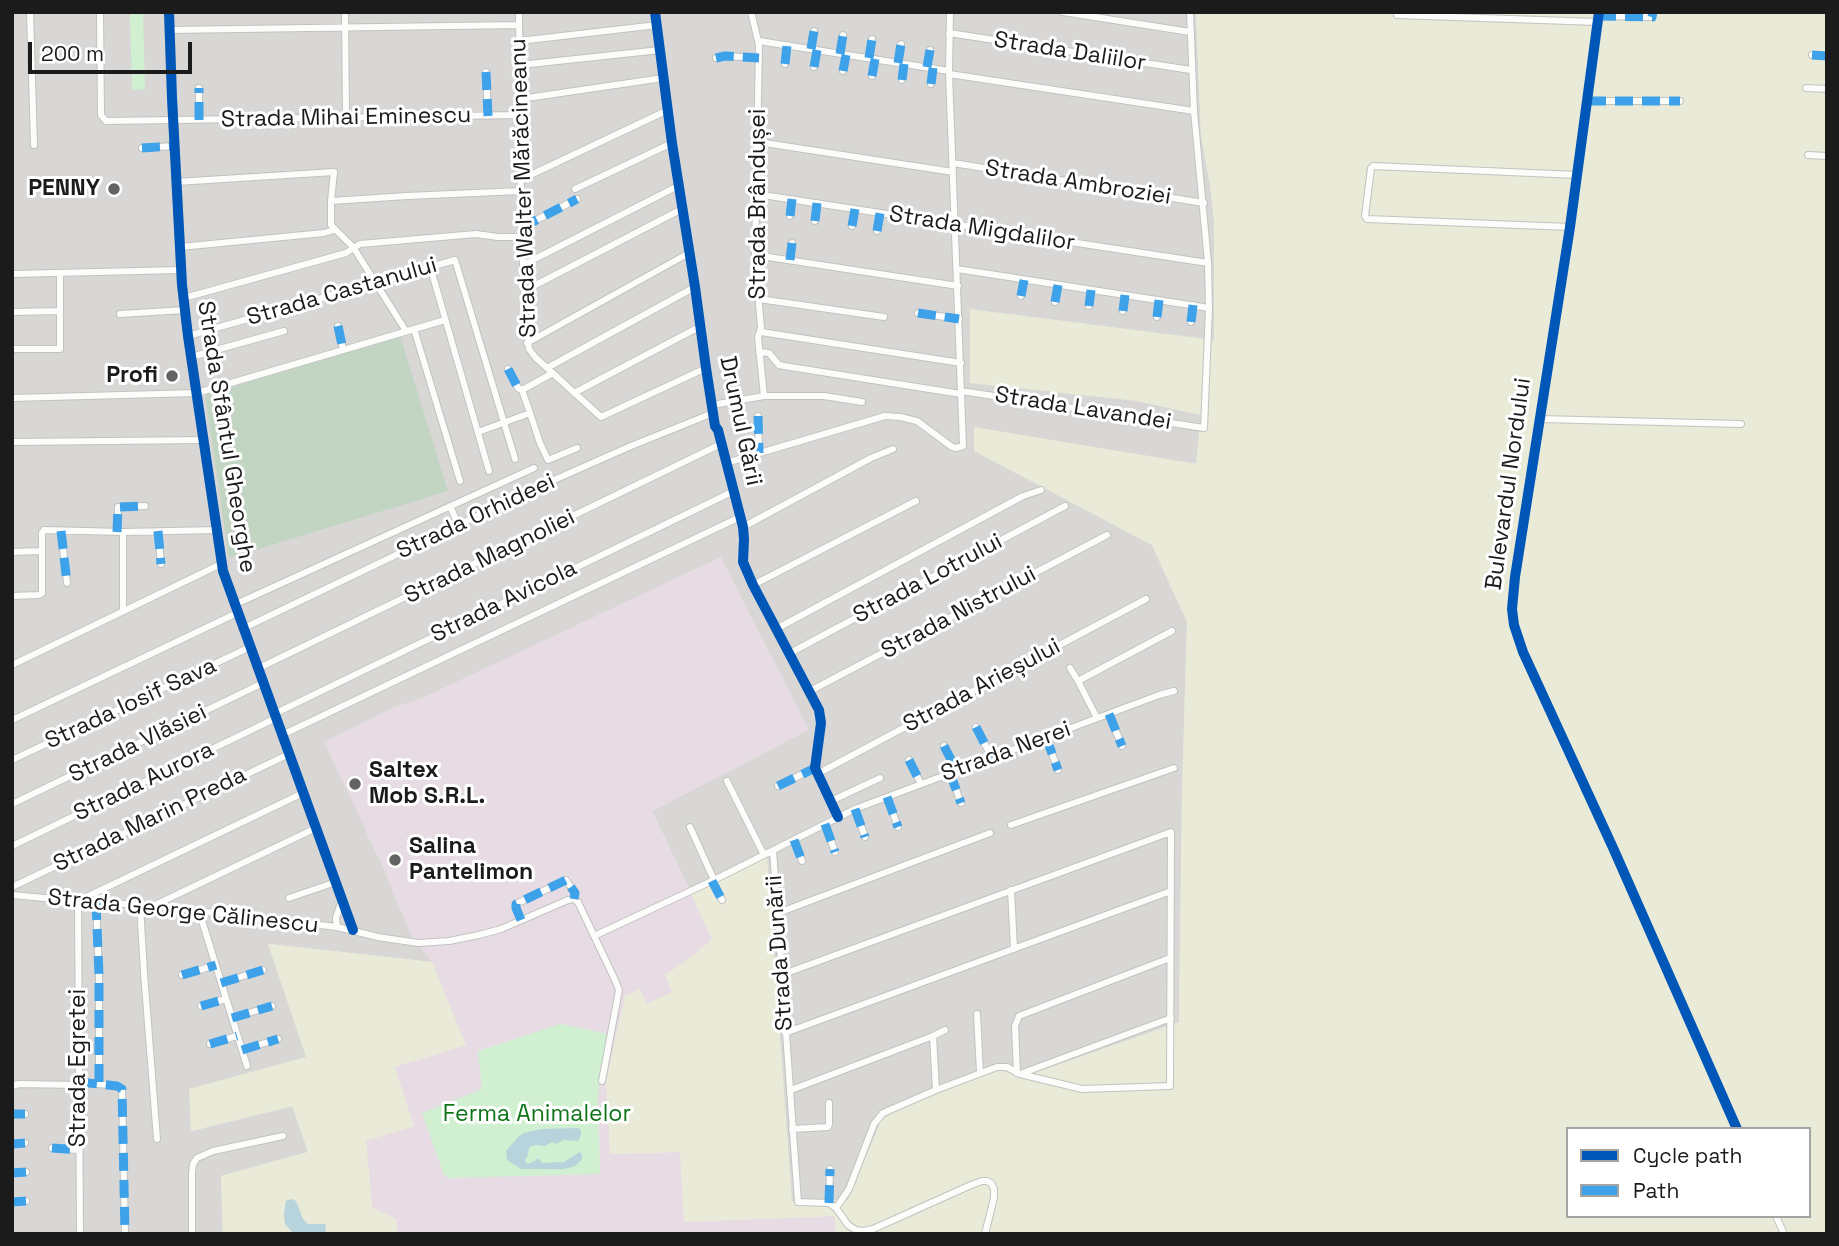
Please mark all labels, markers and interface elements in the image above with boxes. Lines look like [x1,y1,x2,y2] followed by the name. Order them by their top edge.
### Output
[992,26,1148,78] street label: Strada Daliilor
[32,28,196,72] scale bar
[505,38,543,338] street label: Strada Walter Mărăcineanu
[41,40,104,67] text: 200 m
[221,102,471,134] street label: Strada Mihai Eminescu
[745,109,773,299] street label: Strada Brândușei
[983,155,1173,211] street label: Strada Ambroziei
[28,175,100,203] place label: PENNY
[106,181,122,197] marker: PENNY
[887,201,1077,257] street label: Strada Migdalilor
[244,252,440,332] street label: Strada Castanului
[191,299,261,575] street label: Strada Sfântul Gheorghe
[713,354,767,488] street label: Drumul Gării
[106,362,158,390] place label: Profi
[164,368,180,384] marker: Profi
[1480,376,1538,592] street label: Bulevardul Nordului
[993,381,1173,437] street label: Strada Lavandei
[393,468,559,566] street label: Strada Orhideei
[400,504,580,610] street label: Strada Magnoliei
[849,528,1007,630] street label: Strada Lotrului
[427,555,581,649] street label: Strada Avicola
[877,561,1041,665] street label: Strada Nistrului
[899,633,1065,739] street label: Strada Arieșului
[41,652,221,756] street label: Strada Iosif Sava
[65,699,211,789] street label: Strada Vlăsiei
[937,716,1075,788] street label: Strada Nerei
[69,736,219,828] street label: Strada Aurora
[369,757,485,811] place label: Saltex Mob S.R.L.
[49,761,251,879] street label: Strada Marin Preda
[347,776,363,792] marker: Saltex Mob S.R.L.
[409,833,533,887] place label: Salina Pantelimon
[387,852,403,868] marker: Salina Pantelimon
[761,874,799,1032] street label: Strada Dunării
[46,884,320,940] street label: Strada George Călinescu
[65,989,93,1147] street label: Strada Egretei
[443,1101,631,1129] park label: Ferma Animalelor
[1566,1127,1811,1218] legend
[1633,1142,1742,1169] text: Cycle path
[1633,1177,1679,1204] text: Path

